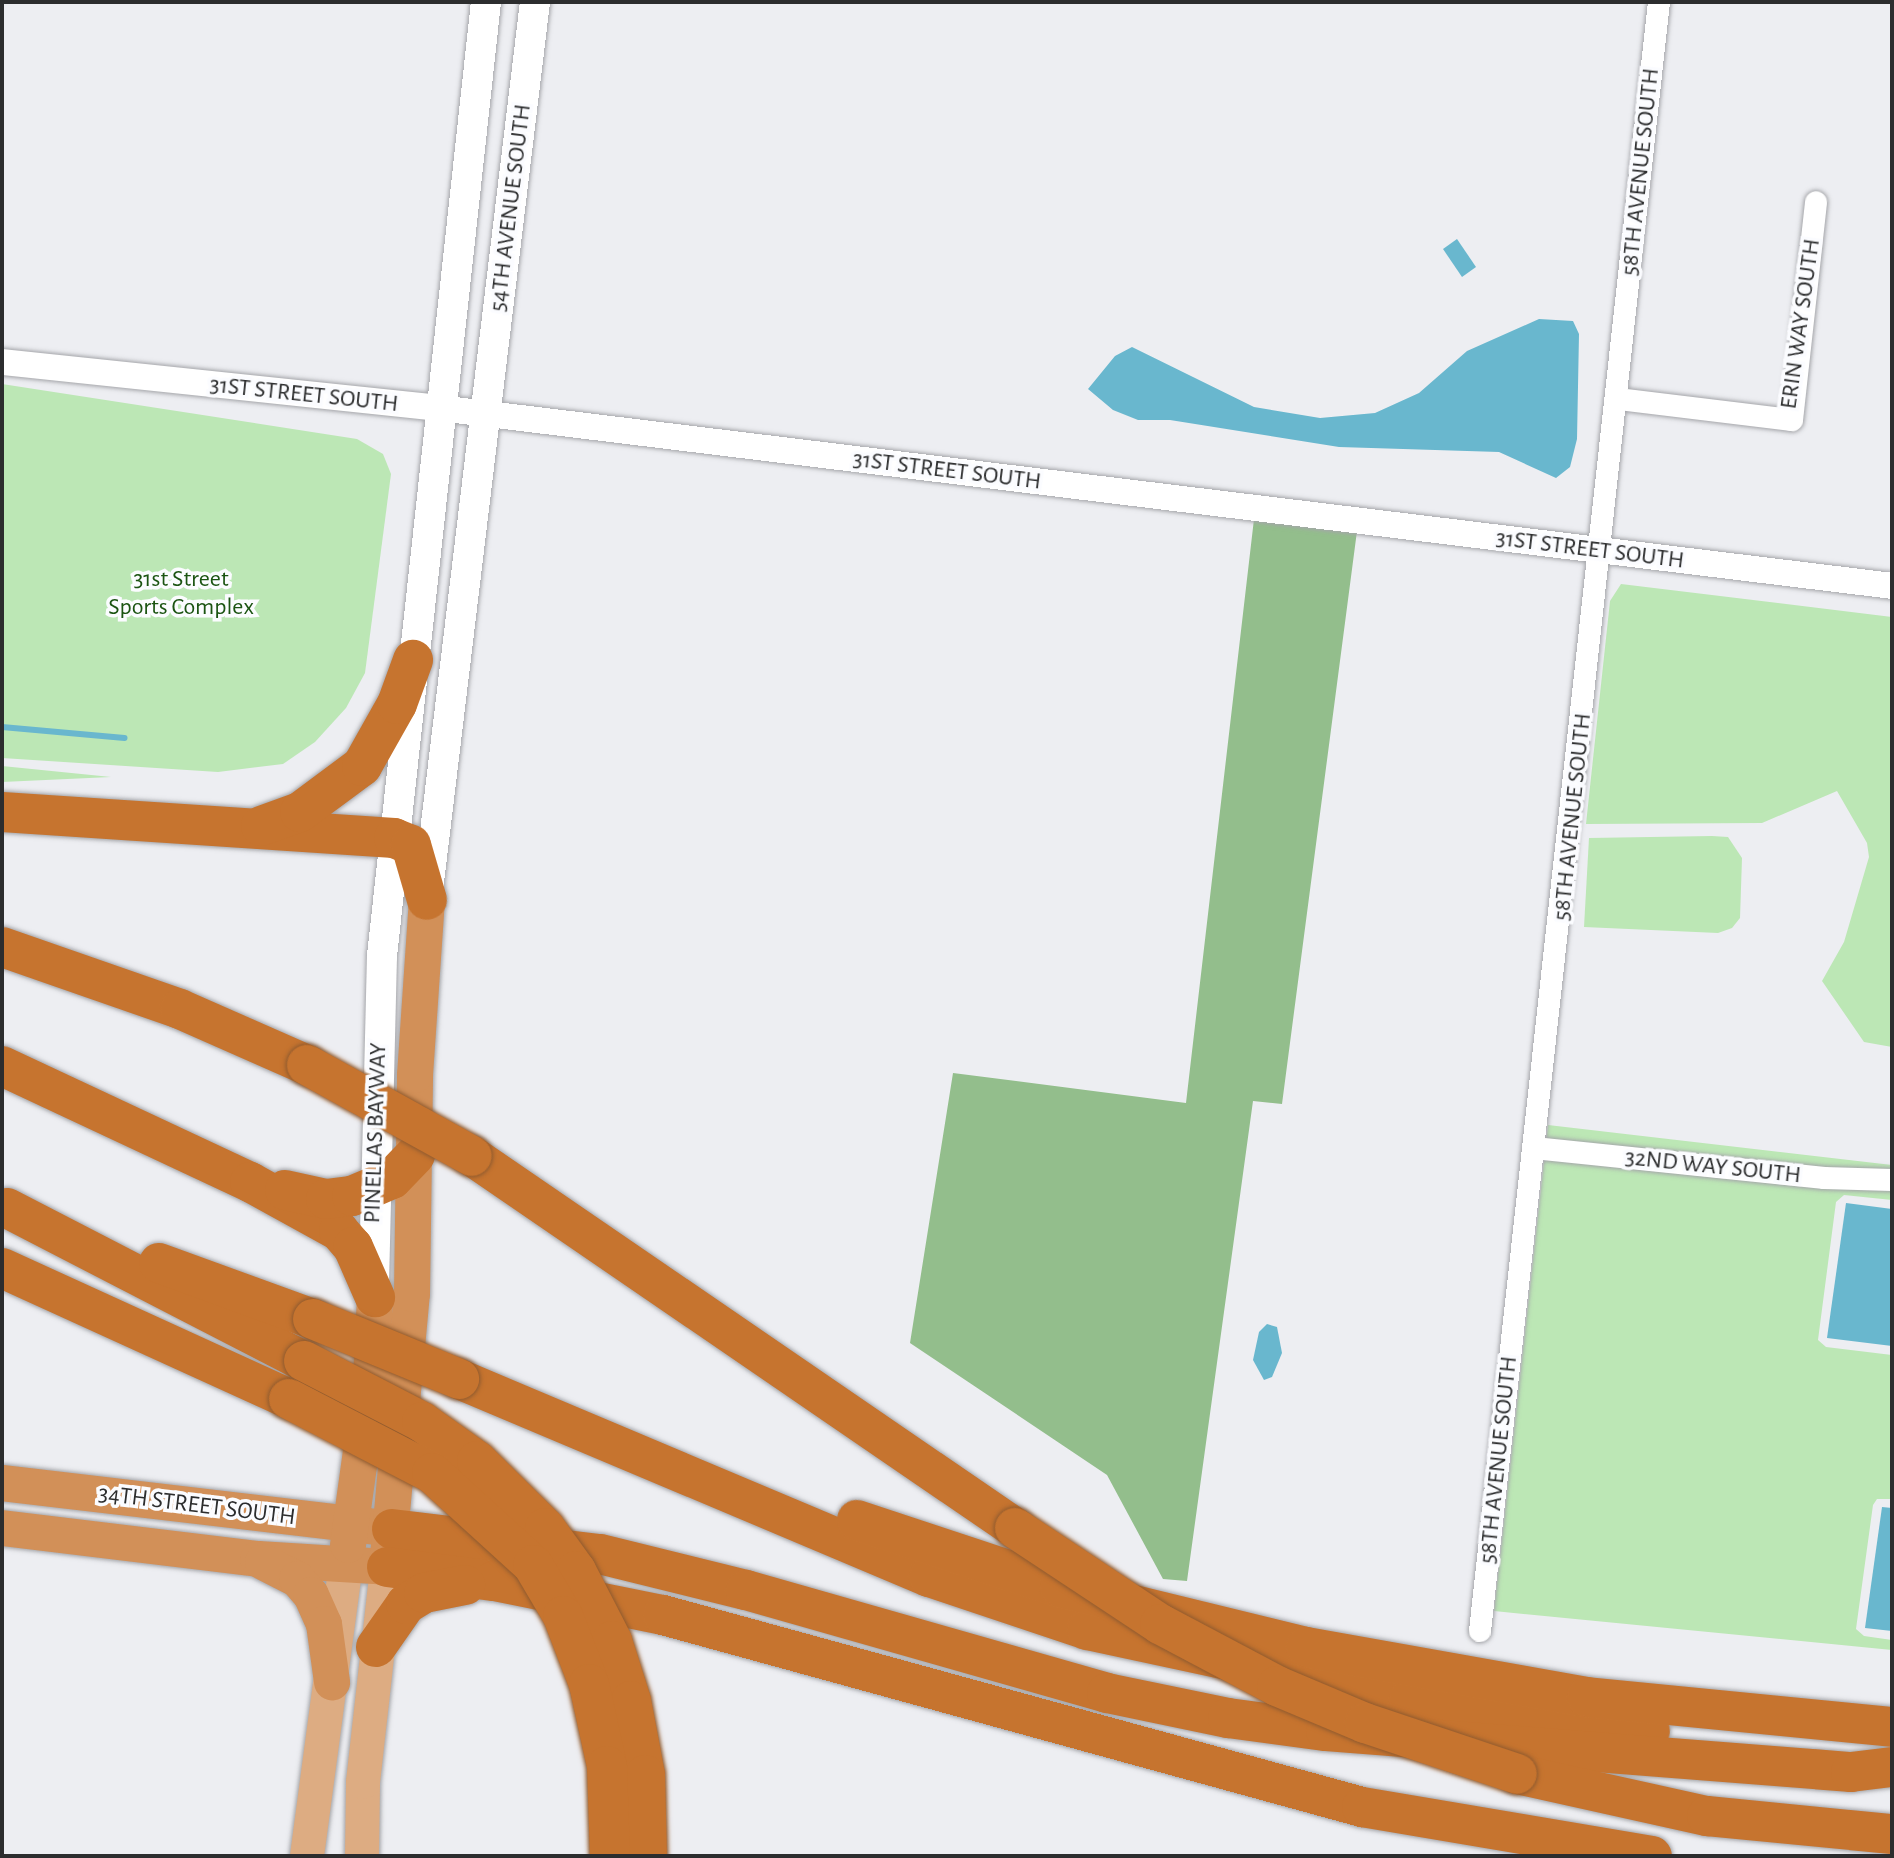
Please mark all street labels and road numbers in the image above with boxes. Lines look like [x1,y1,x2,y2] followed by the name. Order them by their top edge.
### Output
[1616,67,1666,277] street label: 58TH AVENUE SOUTH
[484,103,538,313] street label: 54TH AVENUE SOUTH
[1775,237,1827,411] street label: ERIN WAY SOUTH
[208,371,400,419] street label: 31ST STREET SOUTH
[851,445,1043,497] street label: 31ST STREET SOUTH
[1494,524,1686,576] street label: 31ST STREET SOUTH
[1548,712,1598,922] street label: 58TH AVENUE SOUTH
[358,1042,394,1224] street label: PINELLAS BAYWAY
[1624,1143,1802,1191] street label: 32ND WAY SOUTH
[1474,1355,1524,1565] street label: 58TH AVENUE SOUTH
[97,1480,297,1532] street label: 34TH STREET SOUTH

